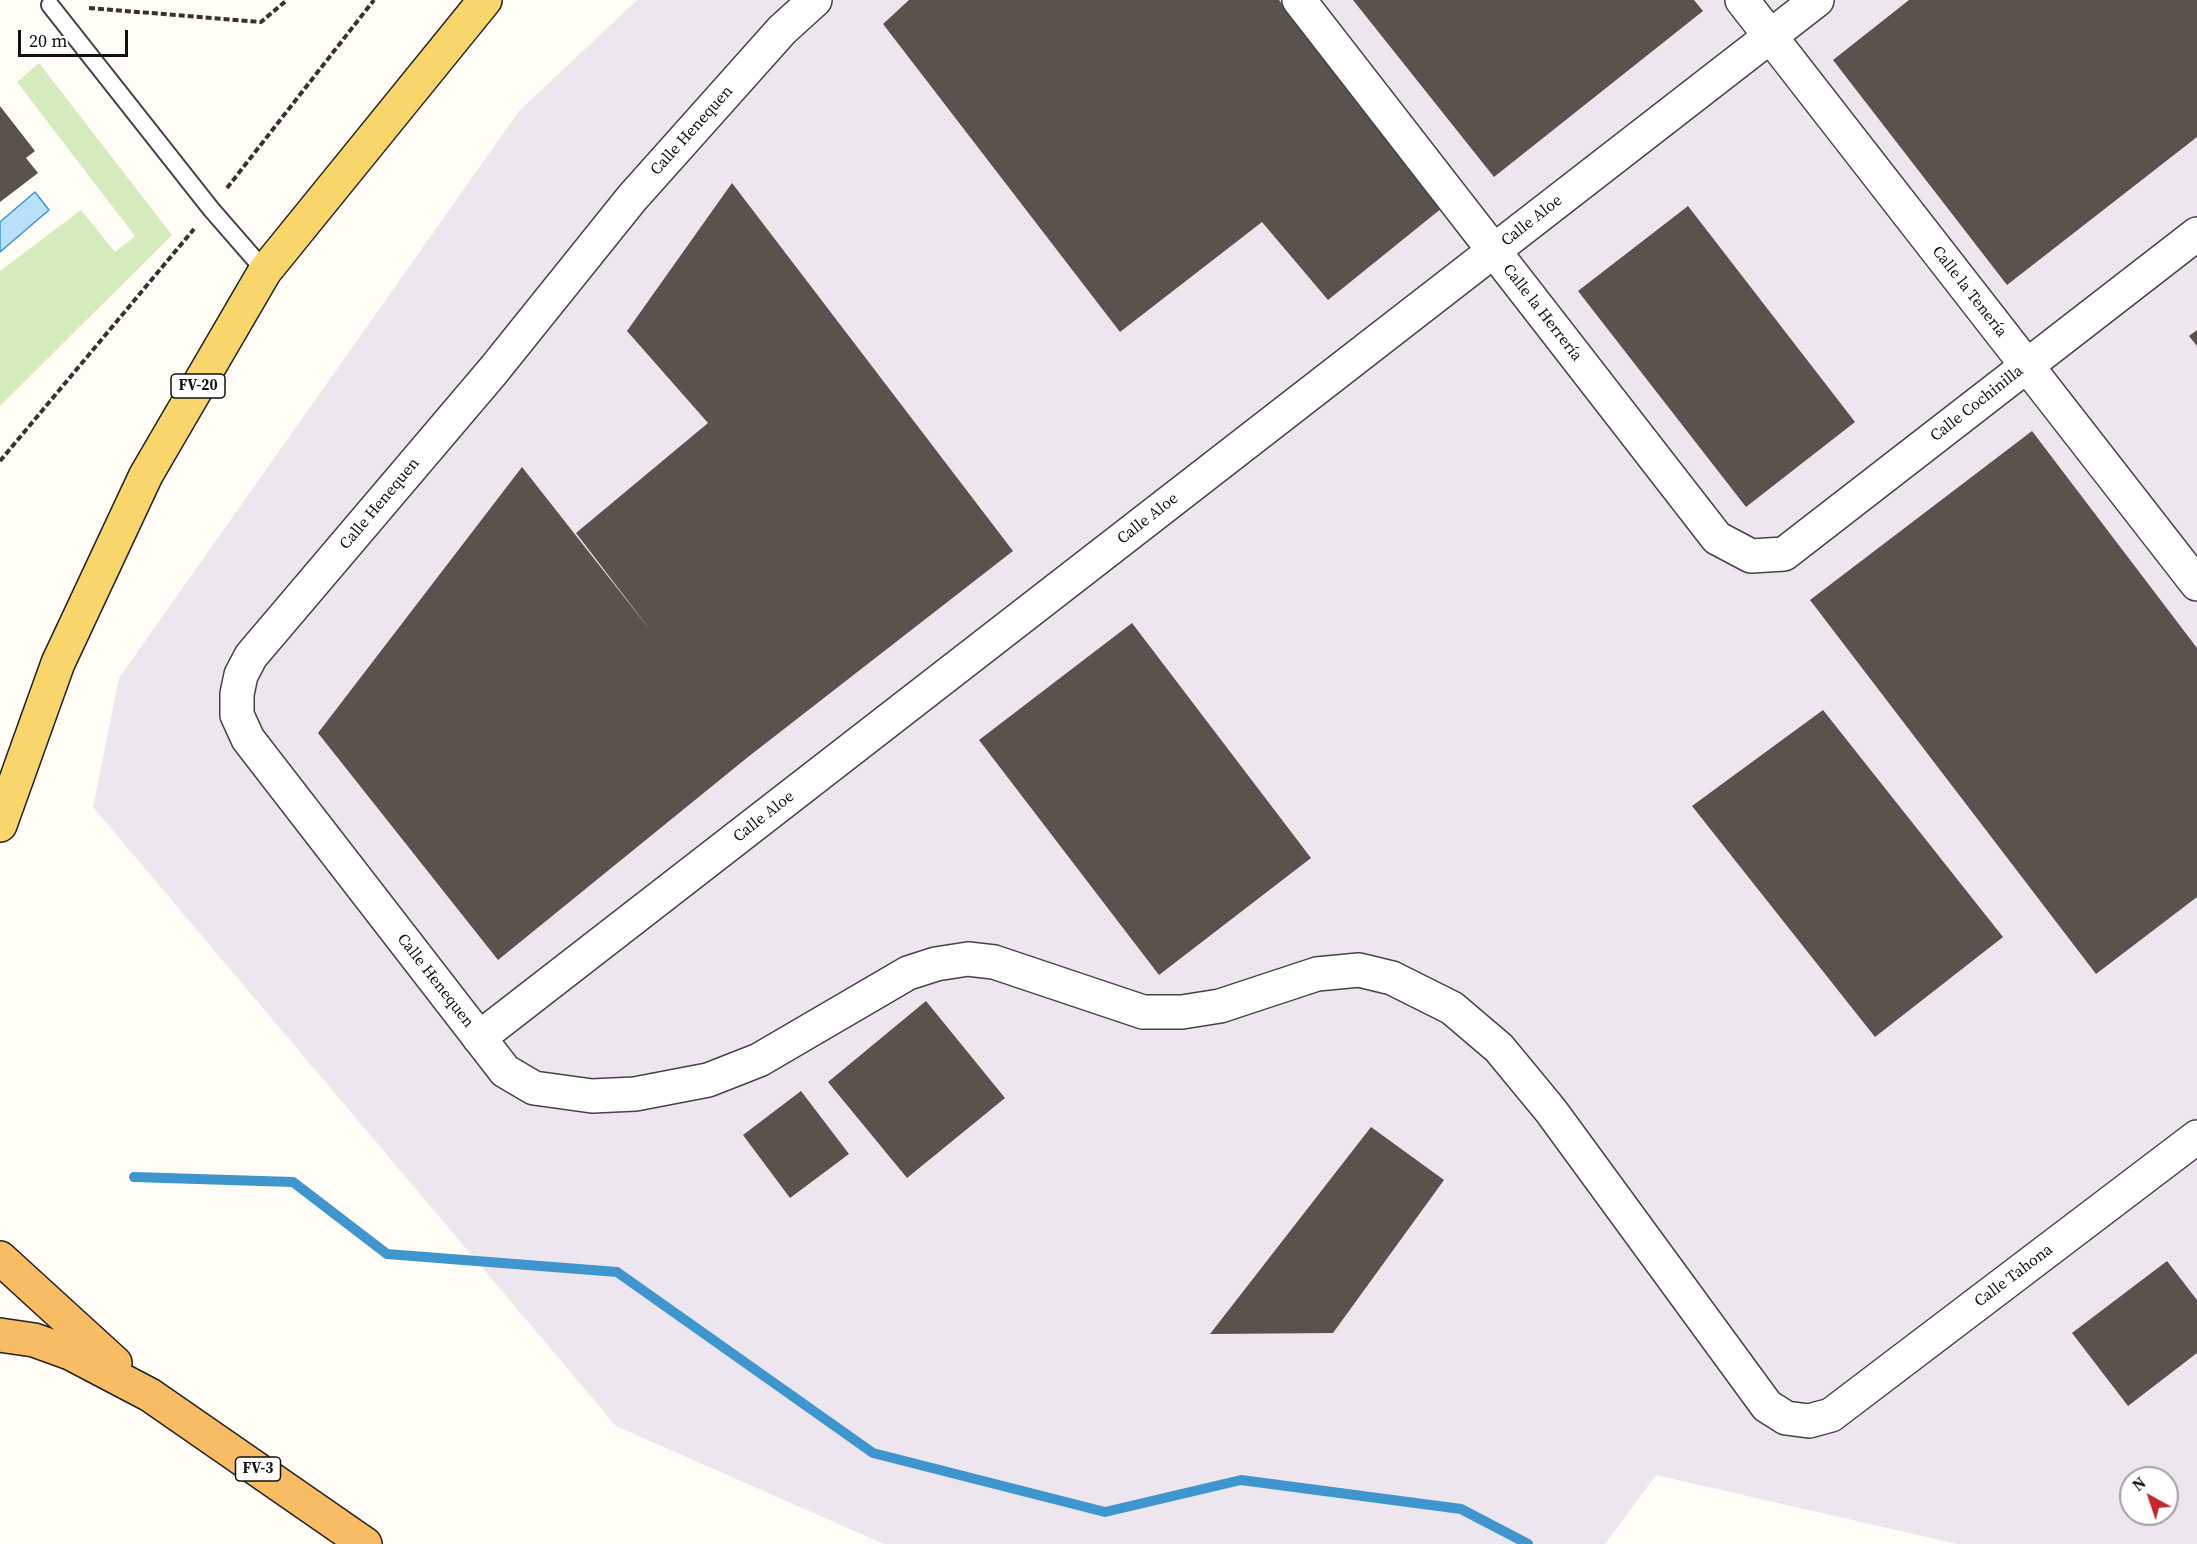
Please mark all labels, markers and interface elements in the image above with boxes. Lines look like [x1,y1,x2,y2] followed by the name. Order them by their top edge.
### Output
[21,18,130,56] scale bar
[29,28,67,53] text: 20 m
[647,82,737,180] street label: Calle Henequen
[1498,191,1566,251] street label: Calle Aloe
[1927,243,2011,341] street label: Calle la Tenería
[1498,261,1586,365] street label: Calle la Herrería
[1927,362,2027,446] street label: Calle Cochinilla
[171,374,225,398] road number: FV-20
[336,454,424,554] street label: Calle Henequen
[1114,489,1182,549] street label: Calle Aloe
[730,787,798,847] street label: Calle Aloe
[392,930,478,1032] street label: Calle Henequen
[1971,1240,2057,1312] street label: Calle Tahona
[236,1457,280,1481] road number: FV-3
[2119,1466,2179,1526] north arrow
[2127,1472,2150,1496] text: N

